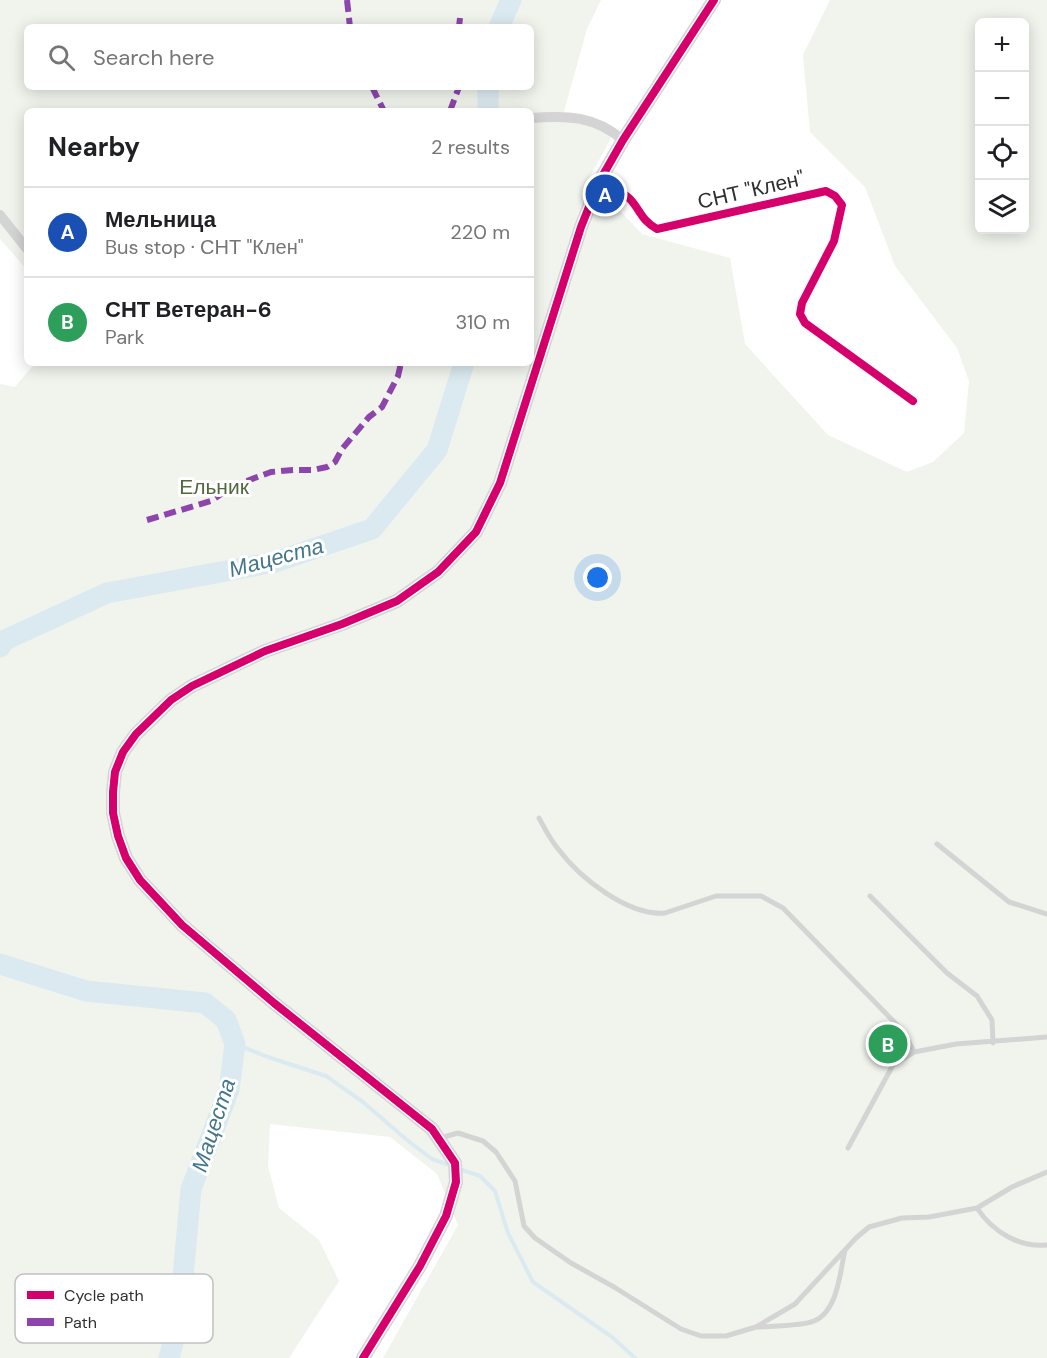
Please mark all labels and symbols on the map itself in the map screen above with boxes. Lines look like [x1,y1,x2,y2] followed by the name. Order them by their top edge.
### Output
[695,164,807,216] street label: СНТ "Клен"
[586,172,624,216] pin: A
[179,473,250,501] park label: Ельник
[226,531,327,584] water label: Мацеста
[583,563,612,592] your location
[868,1022,908,1066] pin: B
[185,1075,242,1176] water label: Мацеста
[15,1274,213,1343] legend
[64,1285,144,1306] text: Cycle path
[64,1312,97,1333] text: Path

